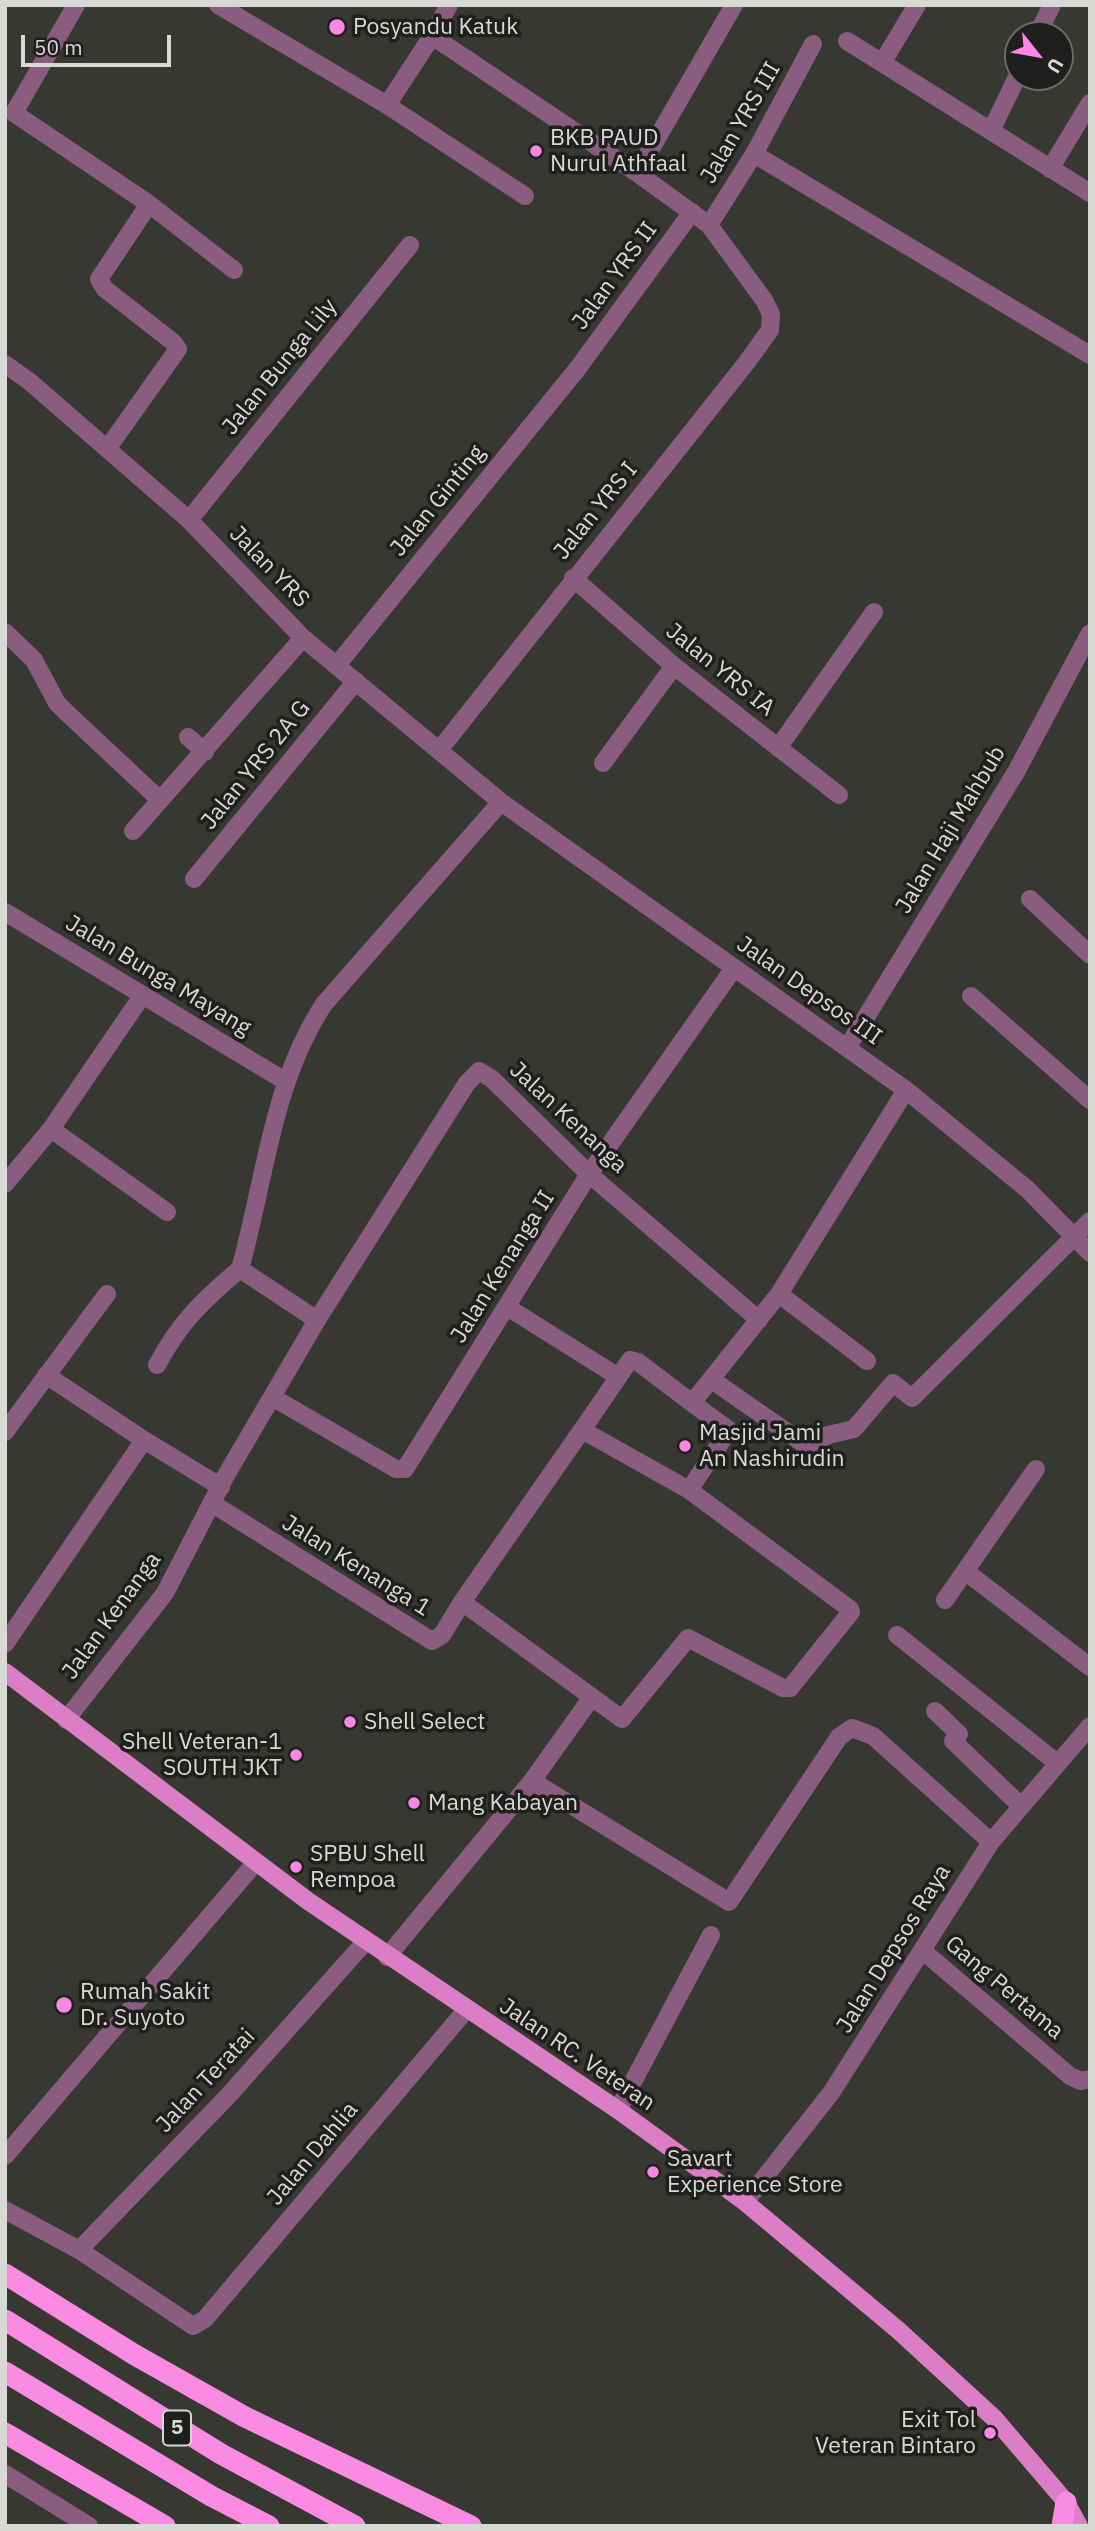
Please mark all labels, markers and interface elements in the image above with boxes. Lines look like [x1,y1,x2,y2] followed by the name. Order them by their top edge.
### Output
[353,13,518,41] place label: Posyandu Katuk
[327,17,347,37] marker: Posyandu Katuk
[24,21,175,65] scale bar
[1004,21,1074,91] north arrow
[34,33,83,61] text: 50 m
[1042,54,1069,78] text: U
[695,57,787,189] street label: Jalan YRS III
[550,124,687,178] place label: BKB PAUD Nurul Athfaal
[528,143,544,159] marker: BKB PAUD Nurul Athfaal
[567,217,663,335] street label: Jalan YRS II
[217,294,343,440] street label: Jalan Bunga Lily
[385,440,491,562] street label: Jalan Ginting
[548,457,644,565] street label: Jalan YRS I
[223,520,315,614] street label: Jalan YRS
[660,618,780,722] street label: Jalan YRS IA
[196,695,316,835] street label: Jalan YRS 2A G
[890,741,1012,919] street label: Jalan Haji Mahbub
[60,910,256,1042] street label: Jalan Bunga Mayang
[731,931,887,1051] street label: Jalan Depsos III
[504,1057,632,1179] street label: Jalan Kenanga
[445,1186,561,1348] street label: Jalan Kenanga II
[699,1419,844,1473] place label: Masjid Jami An Nashirudin
[677,1438,693,1454] marker: Masjid Jami An Nashirudin
[277,1509,435,1623] street label: Jalan Kenanga 1
[57,1547,167,1685] street label: Jalan Kenanga
[364,1708,485,1736] place label: Shell Select
[342,1714,358,1730] marker: Shell Select
[122,1728,282,1782] place label: Shell Veteran-1 SOUTH JKT
[288,1747,304,1763] marker: Shell Veteran-1 SOUTH JKT
[428,1789,578,1817] place label: Mang Kabayan
[406,1795,422,1811] marker: Mang Kabayan
[310,1840,425,1894] place label: SPBU Shell Rempoa
[288,1859,304,1875] marker: SPBU Shell Rempoa
[831,1860,957,2038] street label: Jalan Depsos Raya
[939,1930,1069,2046] street label: Gang Pertama
[80,1978,210,2032] place label: Rumah Sakit Dr. Suyoto
[494,1993,660,2117] street label: Jalan RC. Veteran
[54,1995,74,2015] marker: Rumah Sakit Dr. Suyoto
[151,2023,261,2139] street label: Jalan Teratai
[262,2097,364,2211] street label: Jalan Dahlia
[667,2145,843,2199] place label: Savart Experience Store
[645,2164,661,2180] marker: Savart Experience Store
[815,2406,976,2460] place label: Exit Tol Veteran Bintaro
[163,2410,191,2446] road number: 5
[982,2425,998,2441] marker: Exit Tol Veteran Bintaro

